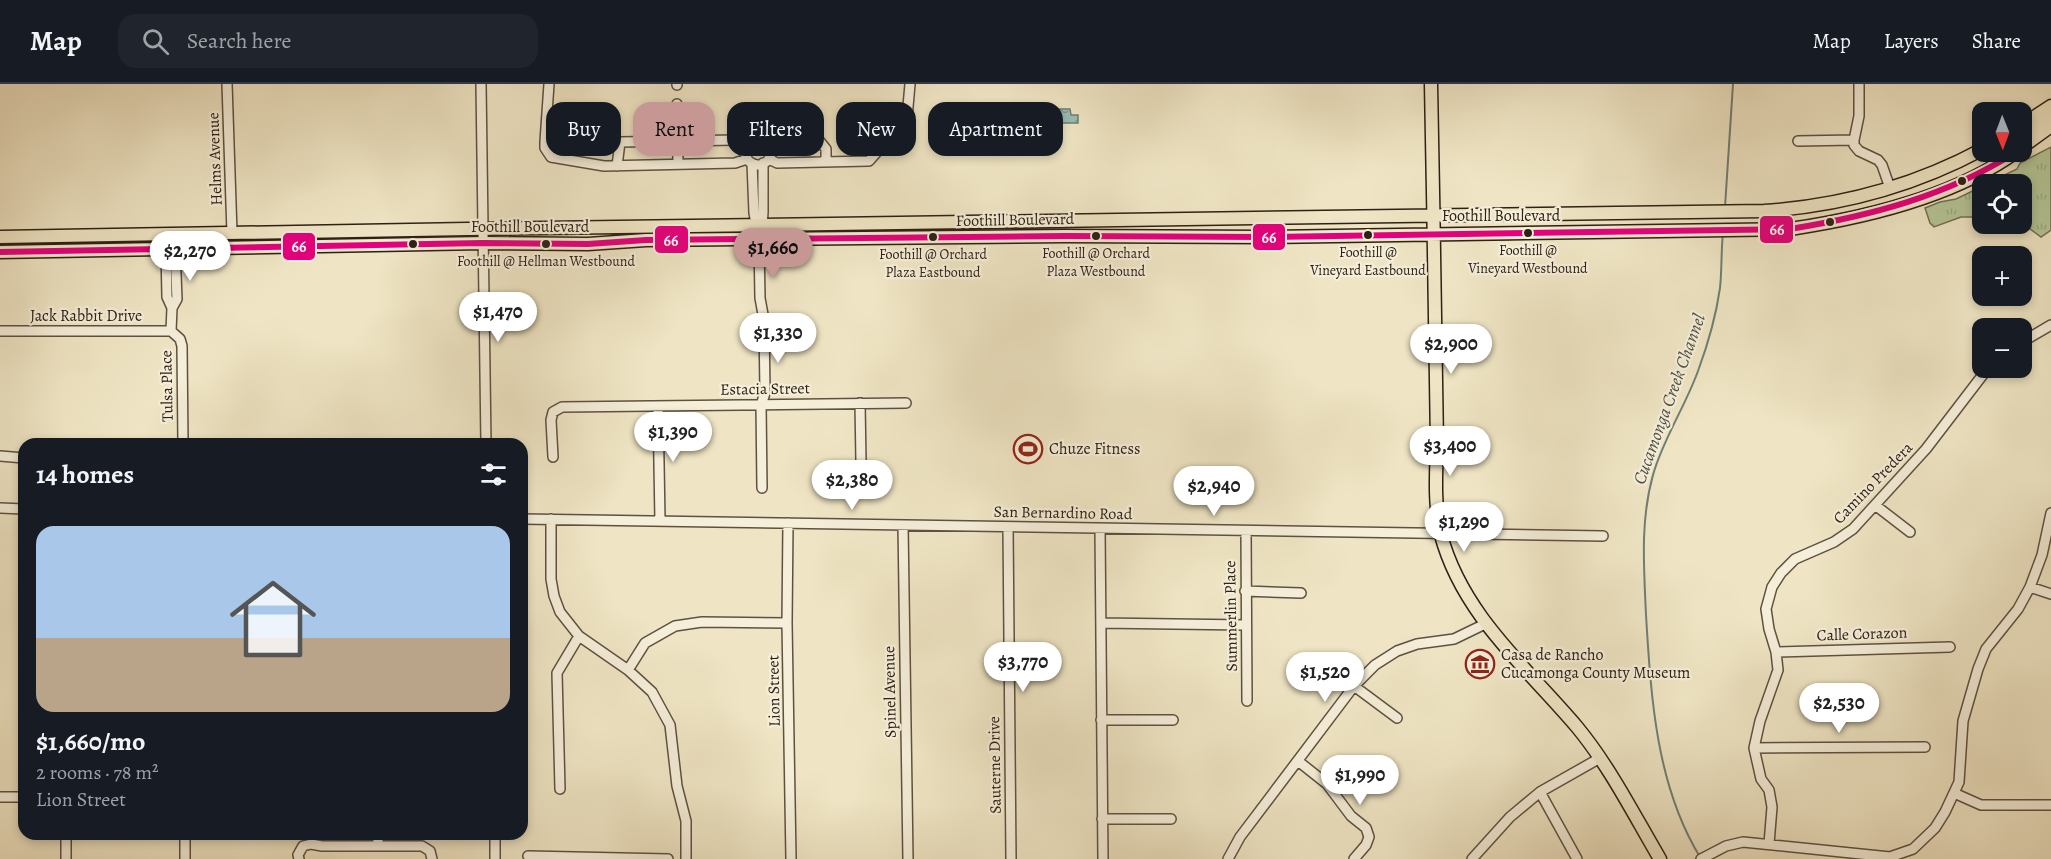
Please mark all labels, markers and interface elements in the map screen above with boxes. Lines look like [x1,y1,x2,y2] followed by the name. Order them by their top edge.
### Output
[118,14,538,68] search box
[30,22,82,60] text: Map
[139,25,172,58] icon: search
[187,26,291,56] text: Search here
[1812,27,1851,55] text: Map
[1884,27,1939,55] text: Layers
[1972,27,2021,55] text: Share
[546,102,621,156] chip: Buy
[633,102,715,156] chip: Rent
[727,102,824,156] chip: Filters
[836,102,916,156] chip: New
[928,102,1063,156] chip: Apartment
[1972,102,2032,162] north arrow
[1972,102,2032,378] map controls
[202,112,228,206] street label: Helms Avenue
[1972,174,2032,234] button: locate
[1956,175,1968,187] unlabelled marker
[1442,205,1561,227] street label: Foothill Boulevard
[955,208,1075,232] street label: Foothill Boulevard
[1759,215,1794,244] line badge: 66
[471,216,590,238] street label: Foothill Boulevard
[1824,216,1836,228] unlabelled marker
[1770,219,1785,241] text: 66
[1252,223,1286,251] line badge: 66
[654,225,689,254] line badge: 66
[1262,227,1277,249] text: 66
[1522,227,1534,239] marker: Foothill @ Vineyard Westbound
[724,228,822,279] pin: $1,660
[1362,229,1374,241] marker: Foothill @ Vineyard Eastbound
[664,230,679,252] text: 66
[1090,230,1102,242] marker: Foothill @ Orchard Plaza Westbound
[141,231,239,282] pin: $2,270
[927,231,939,243] marker: Foothill @ Orchard Plaza Eastbound
[282,232,316,261] line badge: 66
[748,234,798,261] text: $1,660
[292,236,307,258] text: 66
[164,237,216,264] text: $2,270
[407,238,419,250] unlabelled marker
[540,238,552,250] marker: Foothill @ Hellman Westbound
[1467,241,1588,278] place label: Foothill @ Vineyard Westbound
[1309,243,1426,280] place label: Foothill @ Vineyard Eastbound
[1042,244,1151,281] place label: Foothill @ Orchard Plaza Westbound
[879,245,988,282] place label: Foothill @ Orchard Plaza Eastbound
[1972,246,2032,306] button: +
[457,252,635,271] place label: Foothill @ Hellman Westbound
[449,292,547,343] pin: $1,470
[473,298,523,325] text: $1,470
[30,305,142,327] street label: Jack Rabbit Drive
[1627,310,1711,488] water label: Cucamonga Creek Channel
[729,313,827,364] pin: $1,330
[1972,318,2032,378] button: −
[753,319,803,346] text: $1,330
[1402,324,1500,375] pin: $2,900
[1424,330,1478,357] text: $2,900
[155,350,179,422] street label: Tulsa Place
[720,377,810,401] street label: Estacia Street
[624,412,722,463] pin: $1,390
[648,418,698,445] text: $1,390
[1401,426,1499,477] pin: $3,400
[1424,432,1476,459] text: $3,400
[1012,433,1044,465] sports icon: Chuze Fitness
[1828,437,1918,529] street label: Camino Predera
[1049,438,1140,460] place label: Chuze Fitness
[36,457,134,492] text: 14 homes
[477,458,510,491] icon: filters
[803,460,901,511] pin: $2,380
[826,466,878,493] text: $2,380
[1165,466,1263,517] pin: $2,940
[1187,472,1241,499] text: $2,940
[993,501,1133,525] street label: San Bernardino Road
[1415,502,1513,553] pin: $1,290
[1439,508,1489,535] text: $1,290
[1219,560,1243,672] street label: Summerlin Place
[219,565,327,673] icon: home
[1816,621,1908,647] street label: Calle Corazon
[974,642,1072,693] pin: $3,770
[1501,644,1690,684] place label: Casa de Rancho Cucamonga County Museum
[878,646,902,738] street label: Spinel Avenue
[998,648,1048,675] text: $3,770
[1464,648,1496,680] museum icon: Casa de Rancho Cucamonga County Museum
[1276,652,1374,703] pin: $1,520
[762,655,786,727] street label: Lion Street
[1300,658,1350,685] text: $1,520
[1790,683,1888,734] pin: $2,530
[1813,689,1865,716] text: $2,530
[983,716,1007,814] street label: Sauterne Drive
[36,724,146,759] text: $1,660/mo
[1311,755,1409,806] pin: $1,990
[36,759,159,786] text: 2 rooms · 78 m²
[1335,761,1385,788] text: $1,990
[36,786,126,813] text: Lion Street

